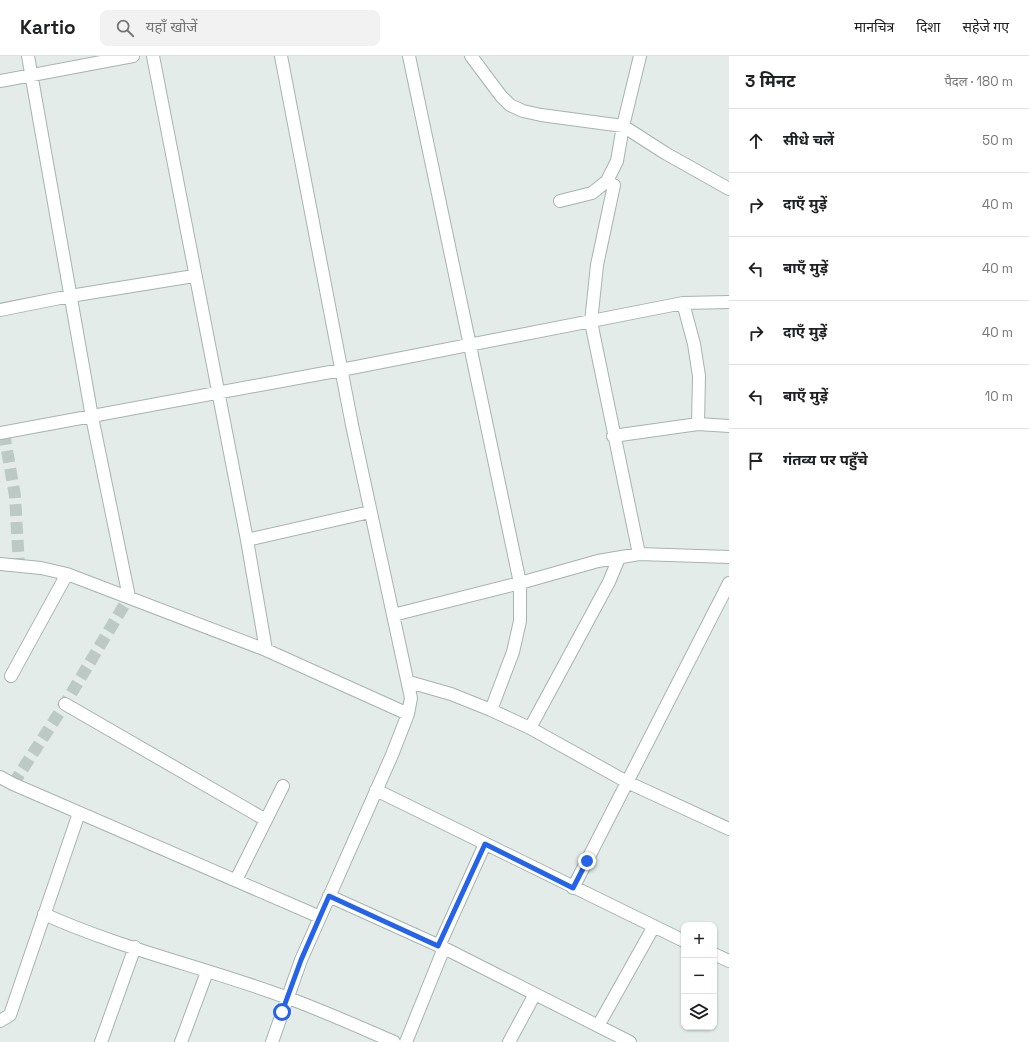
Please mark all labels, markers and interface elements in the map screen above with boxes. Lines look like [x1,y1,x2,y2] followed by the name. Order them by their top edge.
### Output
[100,10,380,46] search box
[20,15,76,40] text: Kartio
[114,17,136,39] icon: search
[146,17,197,36] text: यहाँ खोजें
[854,18,894,36] text: मानचित्र
[916,18,940,36] text: दिशा
[962,18,1009,36] text: सहेजे गए
[745,70,795,92] text: 3 मिनट
[944,73,1013,90] text: पैदल · 180 m
[745,130,767,152] icon: ahead
[783,130,834,149] text: सीधे चलें
[982,132,1013,149] text: 50 m
[745,194,767,216] icon: right
[783,194,827,213] text: दाएँ मुड़ें
[982,196,1013,213] text: 40 m
[745,258,767,280] icon: left
[783,258,828,277] text: बाएँ मुड़ें
[982,260,1013,277] text: 40 m
[745,322,767,344] icon: right
[783,322,827,341] text: दाएँ मुड़ें
[982,324,1013,341] text: 40 m
[745,386,767,408] icon: left
[783,386,828,405] text: बाएँ मुड़ें
[985,388,1013,405] text: 10 m
[745,450,767,472] icon: arrive
[783,450,868,469] text: गंतव्य पर पहुँचे
[578,852,596,870] route end
[681,922,717,1030] map controls
[681,922,717,958] button: +
[681,958,717,994] button: −
[681,994,717,1030] button: layers
[273,1003,291,1021] route start

